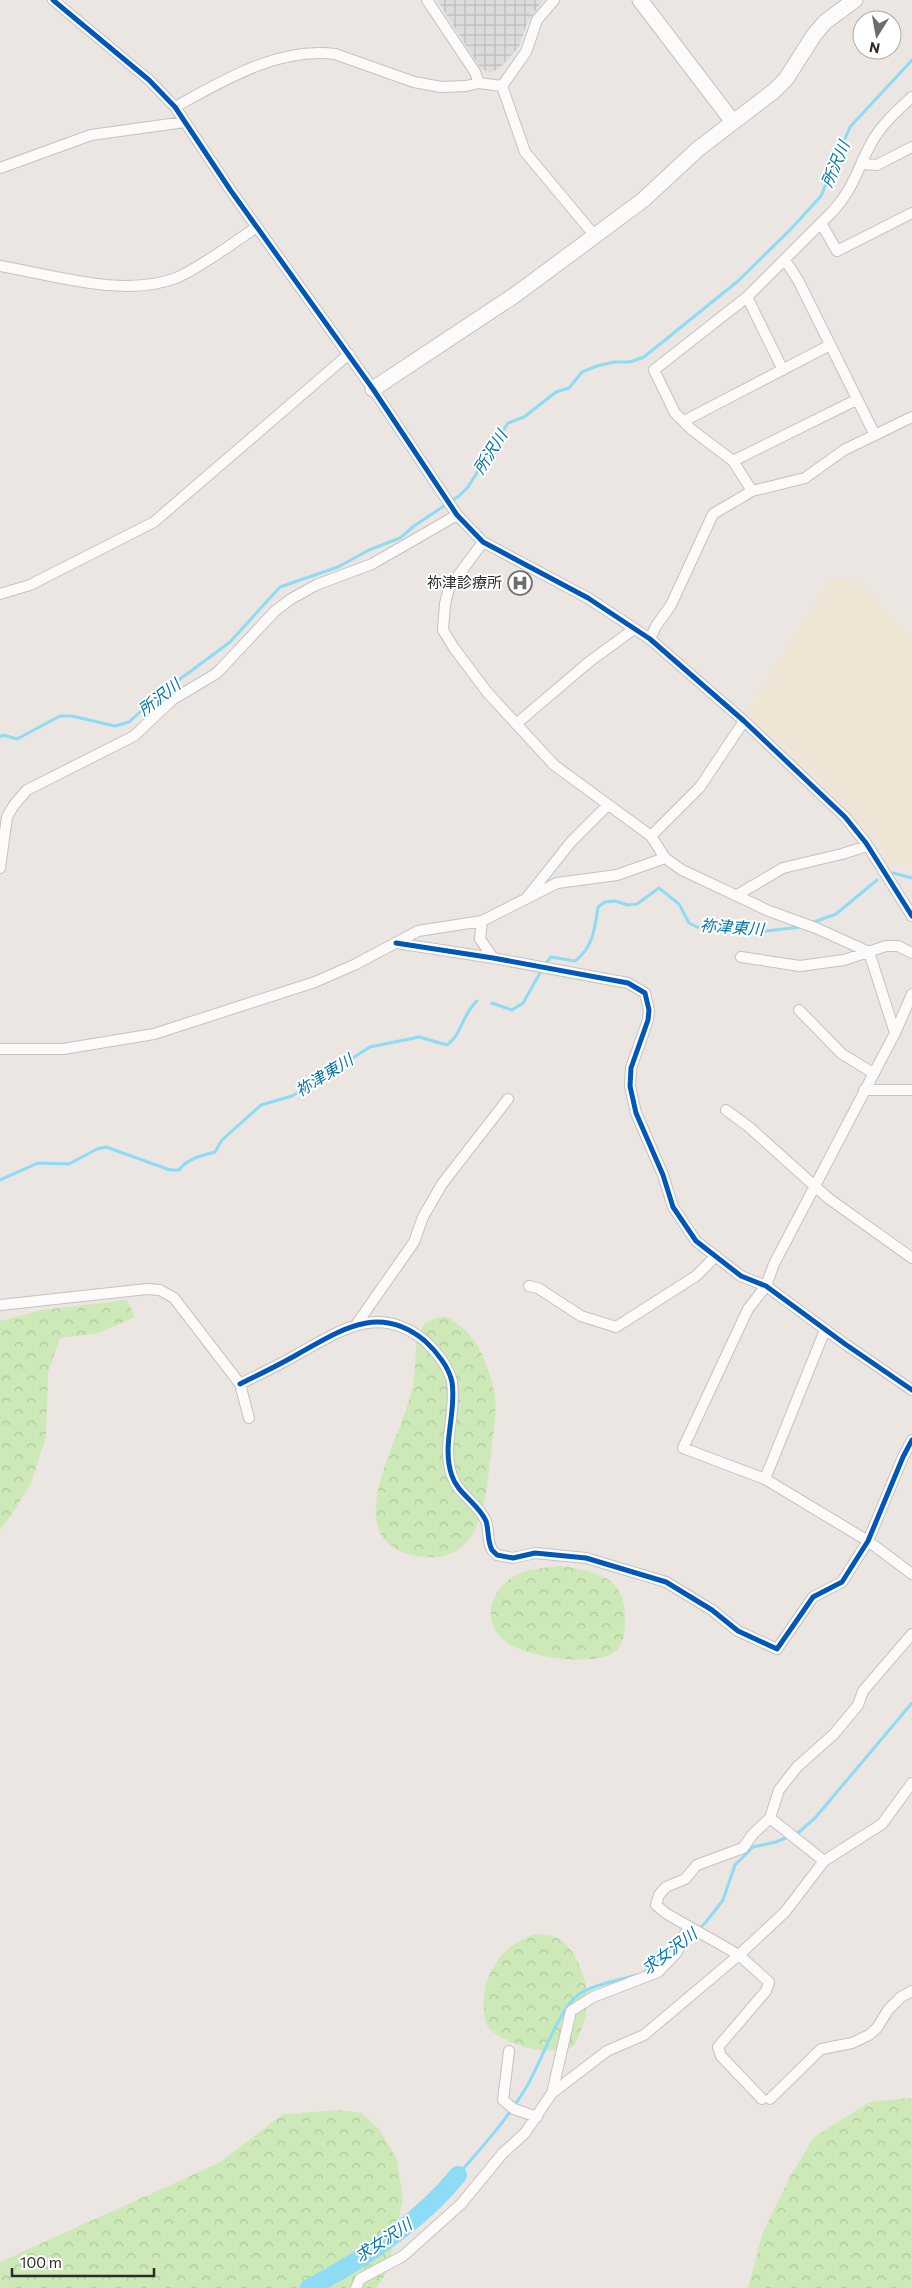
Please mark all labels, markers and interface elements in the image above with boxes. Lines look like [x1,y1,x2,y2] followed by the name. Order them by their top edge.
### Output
[852,10,902,60] north arrow
[868,39,881,58] text: N
[816,136,853,190] water label: 所沢川
[469,425,511,477] water label: 所沢川
[507,570,533,596] hospital icon: 祢津診療所
[427,573,502,591] place label: 祢津診療所
[134,673,185,719] water label: 所沢川
[699,915,767,938] water label: 祢津東川
[292,1049,358,1100] water label: 祢津東川
[637,1923,702,1977] water label: 求女沢川
[351,2213,416,2265] water label: 求女沢川
[12,2246,155,2278] scale bar
[20,2253,62,2271] text: 100 m

